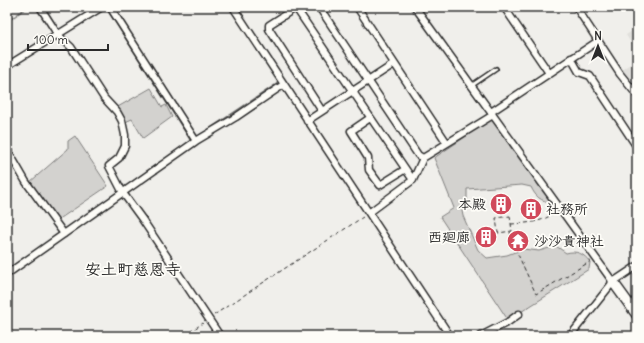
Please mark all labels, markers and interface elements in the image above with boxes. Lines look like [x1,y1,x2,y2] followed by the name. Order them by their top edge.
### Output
[28,26,108,52] scale bar
[578,26,618,66] north arrow
[594,29,602,43] text: N
[34,32,68,47] text: 100 m
[488,191,514,217] building icon: 本殿
[458,195,486,213] place label: 本殿
[518,196,544,222] building icon: 社務所
[546,200,588,218] place label: 社務所
[473,224,499,250] building icon: 西廻廊
[428,228,470,246] place label: 西廻廊
[505,228,531,254] temple icon: 沙沙貴神社
[534,232,604,250] place label: 沙沙貴神社
[85,259,181,279] district label: 安土町慈恩寺

